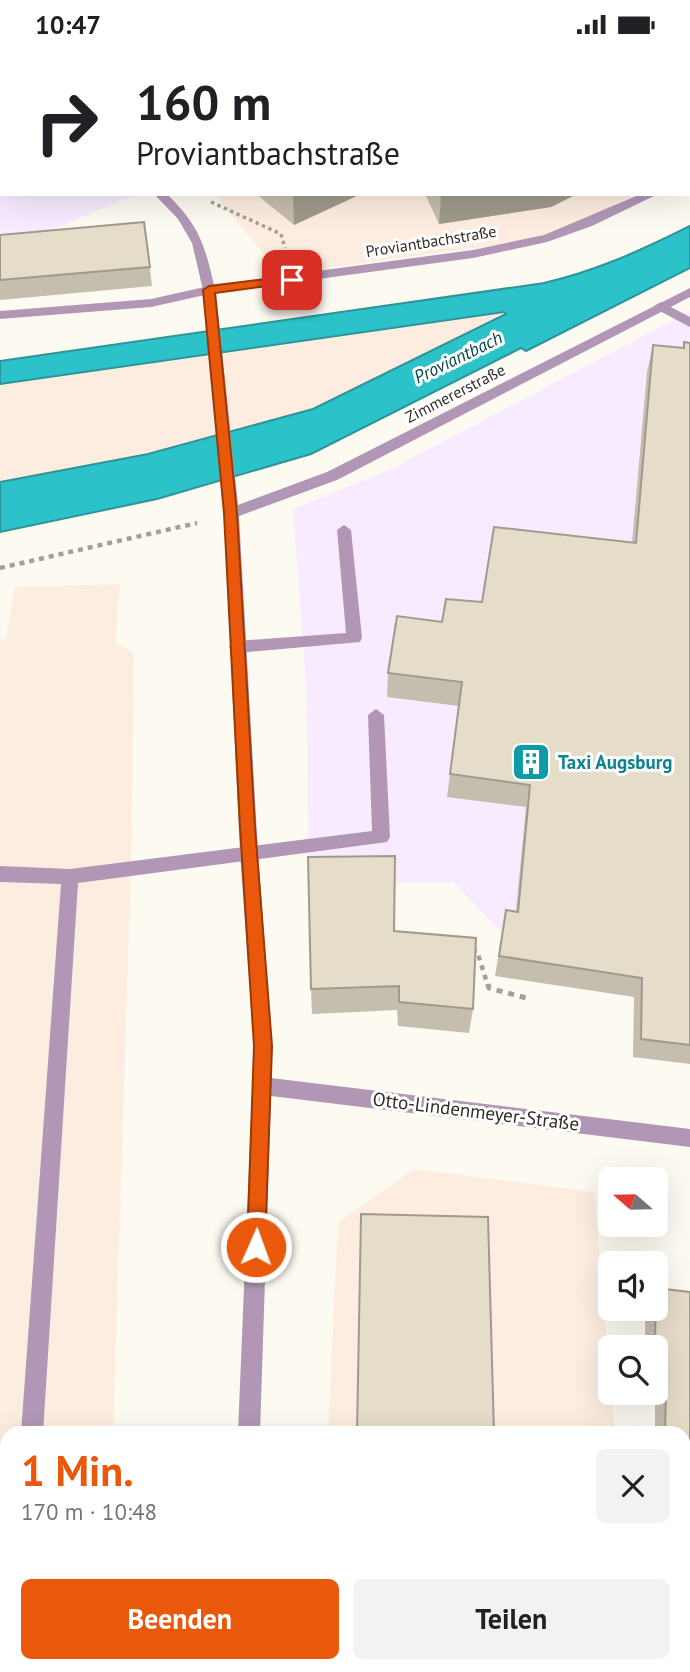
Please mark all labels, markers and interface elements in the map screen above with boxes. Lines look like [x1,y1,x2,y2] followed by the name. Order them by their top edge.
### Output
[35,8,101,41] text: 10:47
[136,70,271,134] text: 160 m
[21,77,112,168] icon: right
[136,132,400,174] text: Proviantbachstraße
[364,221,498,261] street label: Proviantbachstraße
[262,250,322,310] pin
[273,261,311,299] icon: arrive
[410,326,506,388] water label: Proviantbach
[402,359,508,427] street label: Zimmererstraße
[510,741,552,783] building icon: Taxi Augsburg
[558,750,673,774] place label: Taxi Augsburg
[371,1086,581,1136] street label: Otto-Lindenmeyer-Straße
[598,1167,668,1237] north arrow
[598,1167,668,1405] map controls
[219,1210,293,1284] position arrow
[598,1251,668,1321] button: sound
[598,1335,668,1405] button: search
[21,1443,134,1498] text: 1 Min.
[596,1449,670,1523] button: close
[21,1497,157,1526] text: 170 m · 10:48
[21,1579,339,1659] button: Beenden
[353,1579,670,1659] button: Teilen

